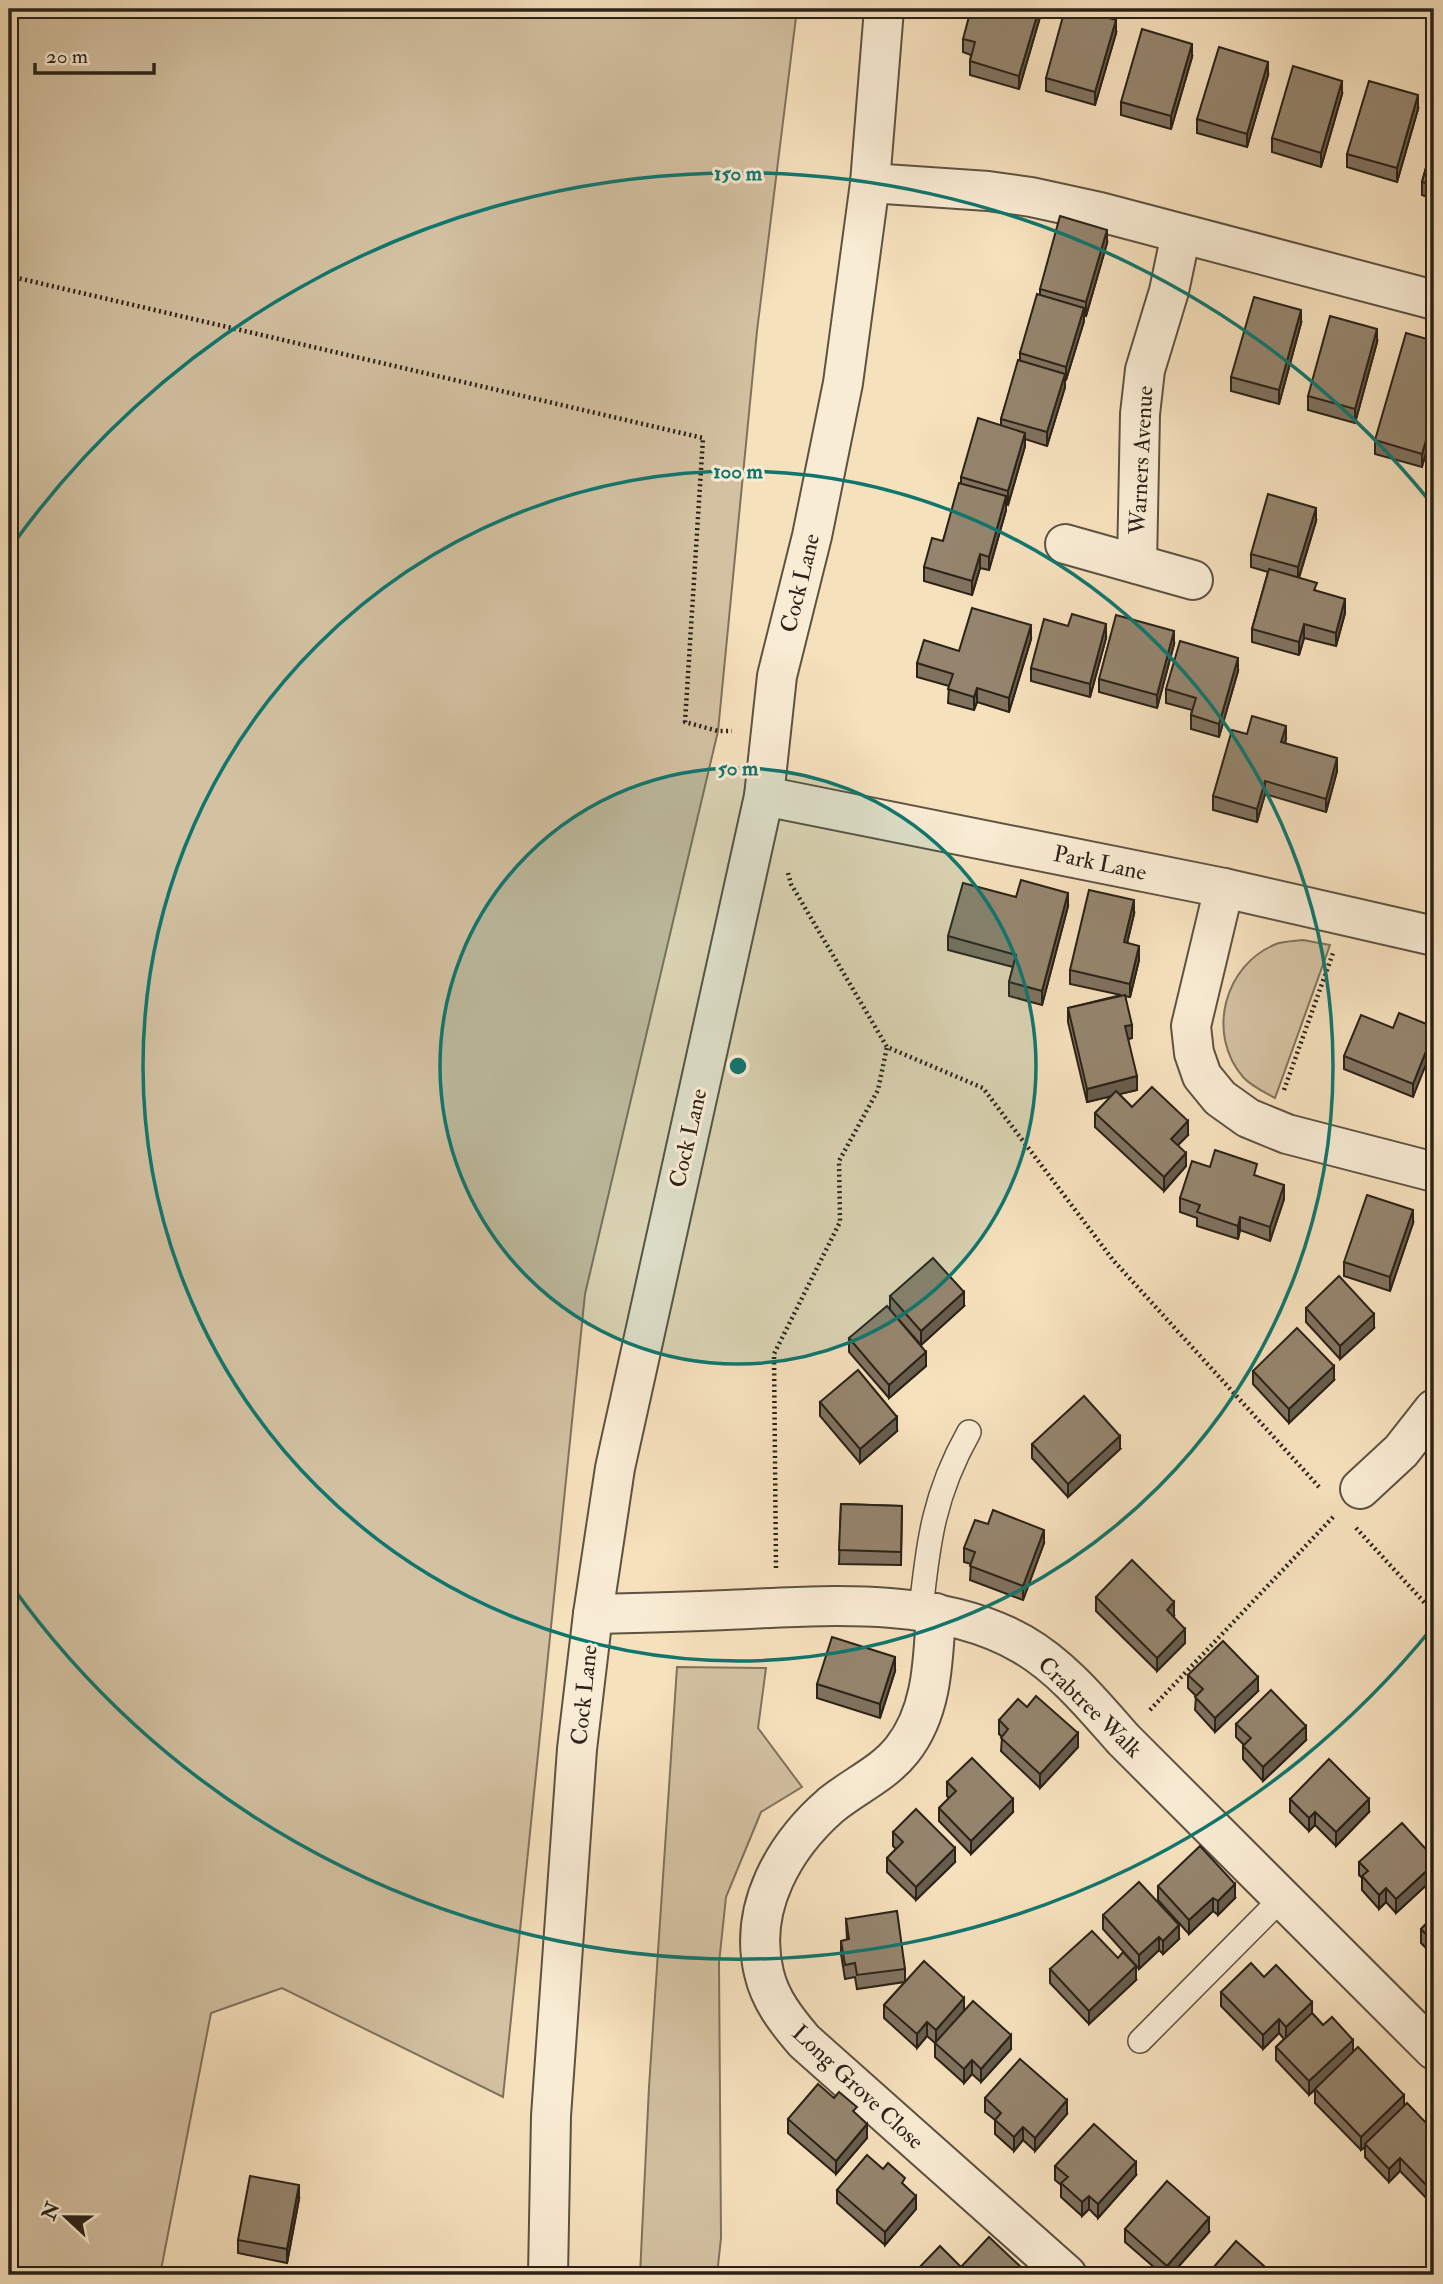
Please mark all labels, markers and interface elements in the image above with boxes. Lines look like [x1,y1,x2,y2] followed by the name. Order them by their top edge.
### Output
[35,32,154,76] scale bar
[46,43,88,70] text: 20 m
[714,160,763,187] text: 150 m
[1123,385,1159,536] street label: Warners Avenue
[713,458,764,485] text: 100 m
[774,530,826,635] street label: Cock Lane
[718,755,759,782] text: 50 m
[1051,839,1150,887] street label: Park Lane
[726,1054,750,1078] centre of rings
[663,1085,714,1190] street label: Cock Lane
[564,1643,604,1747] street label: Cock Lane
[1032,1650,1148,1764] street label: Crabtree Walk
[786,2018,930,2156] street label: Long Grove Close
[32,2182,102,2252] north arrow
[36,2198,66,2224] text: N

